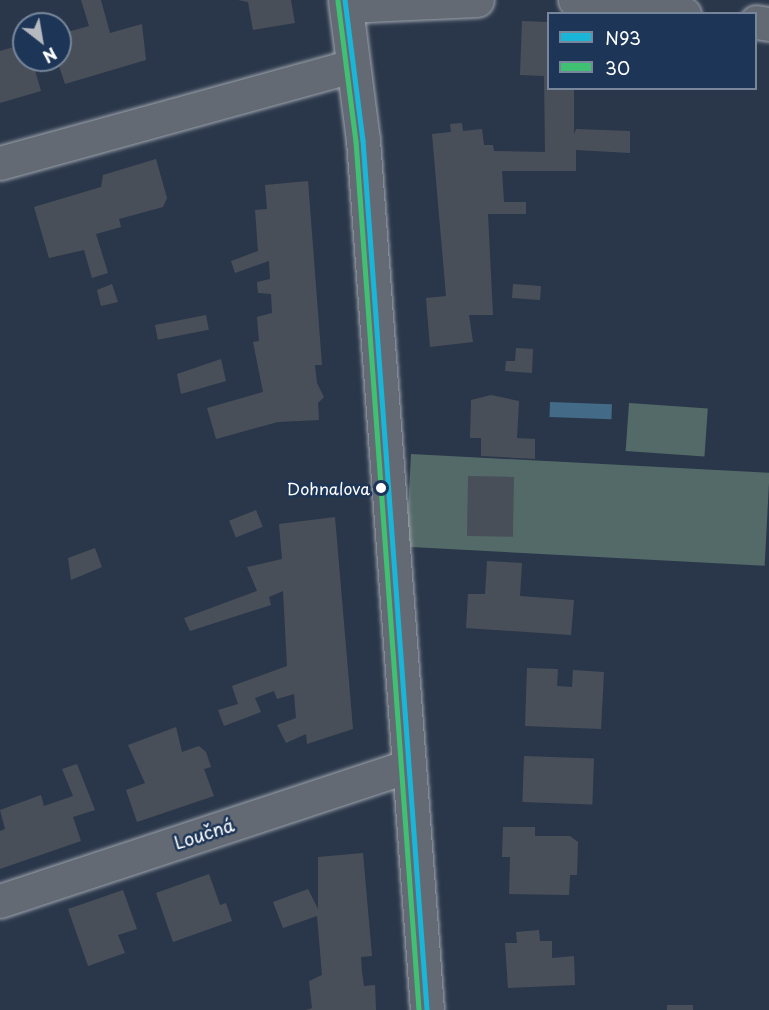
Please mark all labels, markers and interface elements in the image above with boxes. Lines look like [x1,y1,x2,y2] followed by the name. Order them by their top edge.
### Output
[12,12,72,72] north arrow
[547,12,757,90] legend
[605,24,641,51] text: N93
[39,42,62,69] text: N
[605,54,630,81] text: 30
[287,478,370,498] place label: Dohnalova
[375,482,387,494] marker: Dohnalova
[171,814,237,854] street label: Loučná

